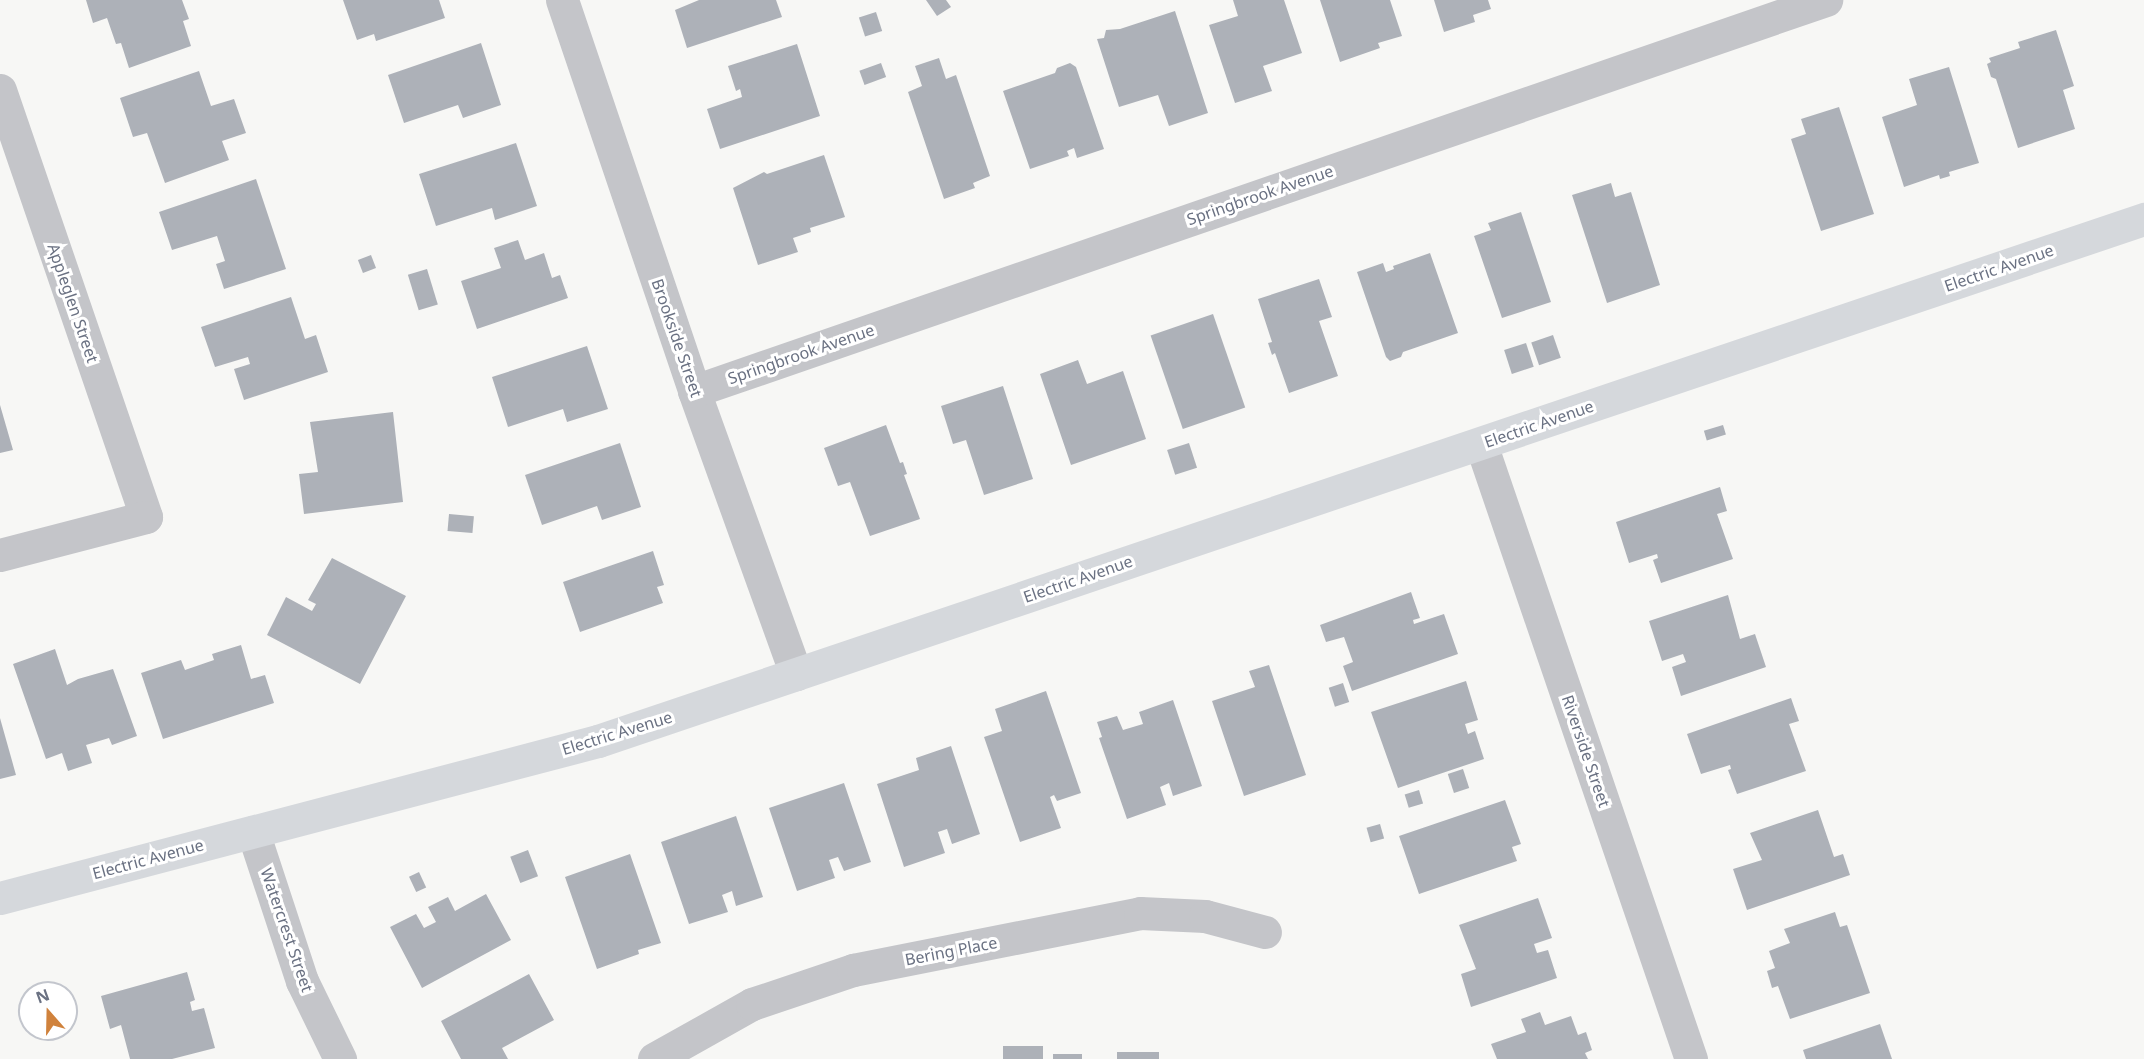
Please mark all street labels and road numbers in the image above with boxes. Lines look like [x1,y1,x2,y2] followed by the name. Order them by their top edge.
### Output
[1184,161,1336,229] street label: Springbrook Avenue
[1942,240,2056,296] street label: Electric Avenue
[44,241,102,365] street label: Appleglen Street
[648,276,706,400] street label: Brookside Street
[725,320,877,388] street label: Springbrook Avenue
[1482,396,1596,452] street label: Electric Avenue
[1021,551,1135,607] street label: Electric Avenue
[1558,692,1614,810] street label: Riverside Street
[560,707,674,759] street label: Electric Avenue
[90,835,206,883] street label: Electric Avenue
[257,865,317,995] street label: Watercrest Street
[903,933,999,969] street label: Bering Place

